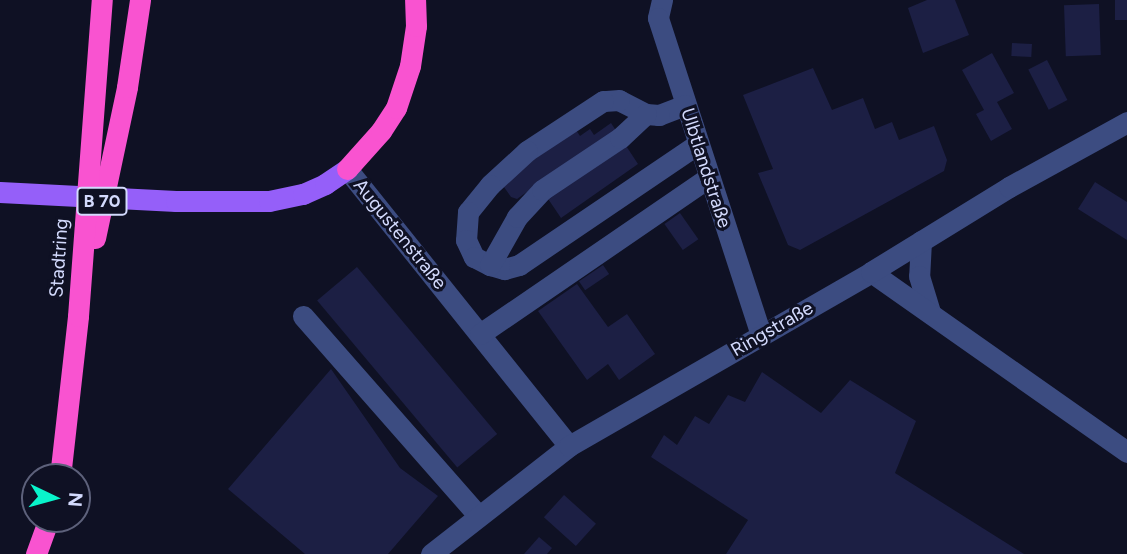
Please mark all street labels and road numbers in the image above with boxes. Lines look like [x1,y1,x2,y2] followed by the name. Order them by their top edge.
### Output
[676,105,736,231] street label: Ulbtlandstraße
[349,174,451,294] street label: Augustenstraße
[76,186,128,216] road number: B 70
[45,218,73,298] street label: Stadtring
[727,296,817,362] street label: Ringstraße

